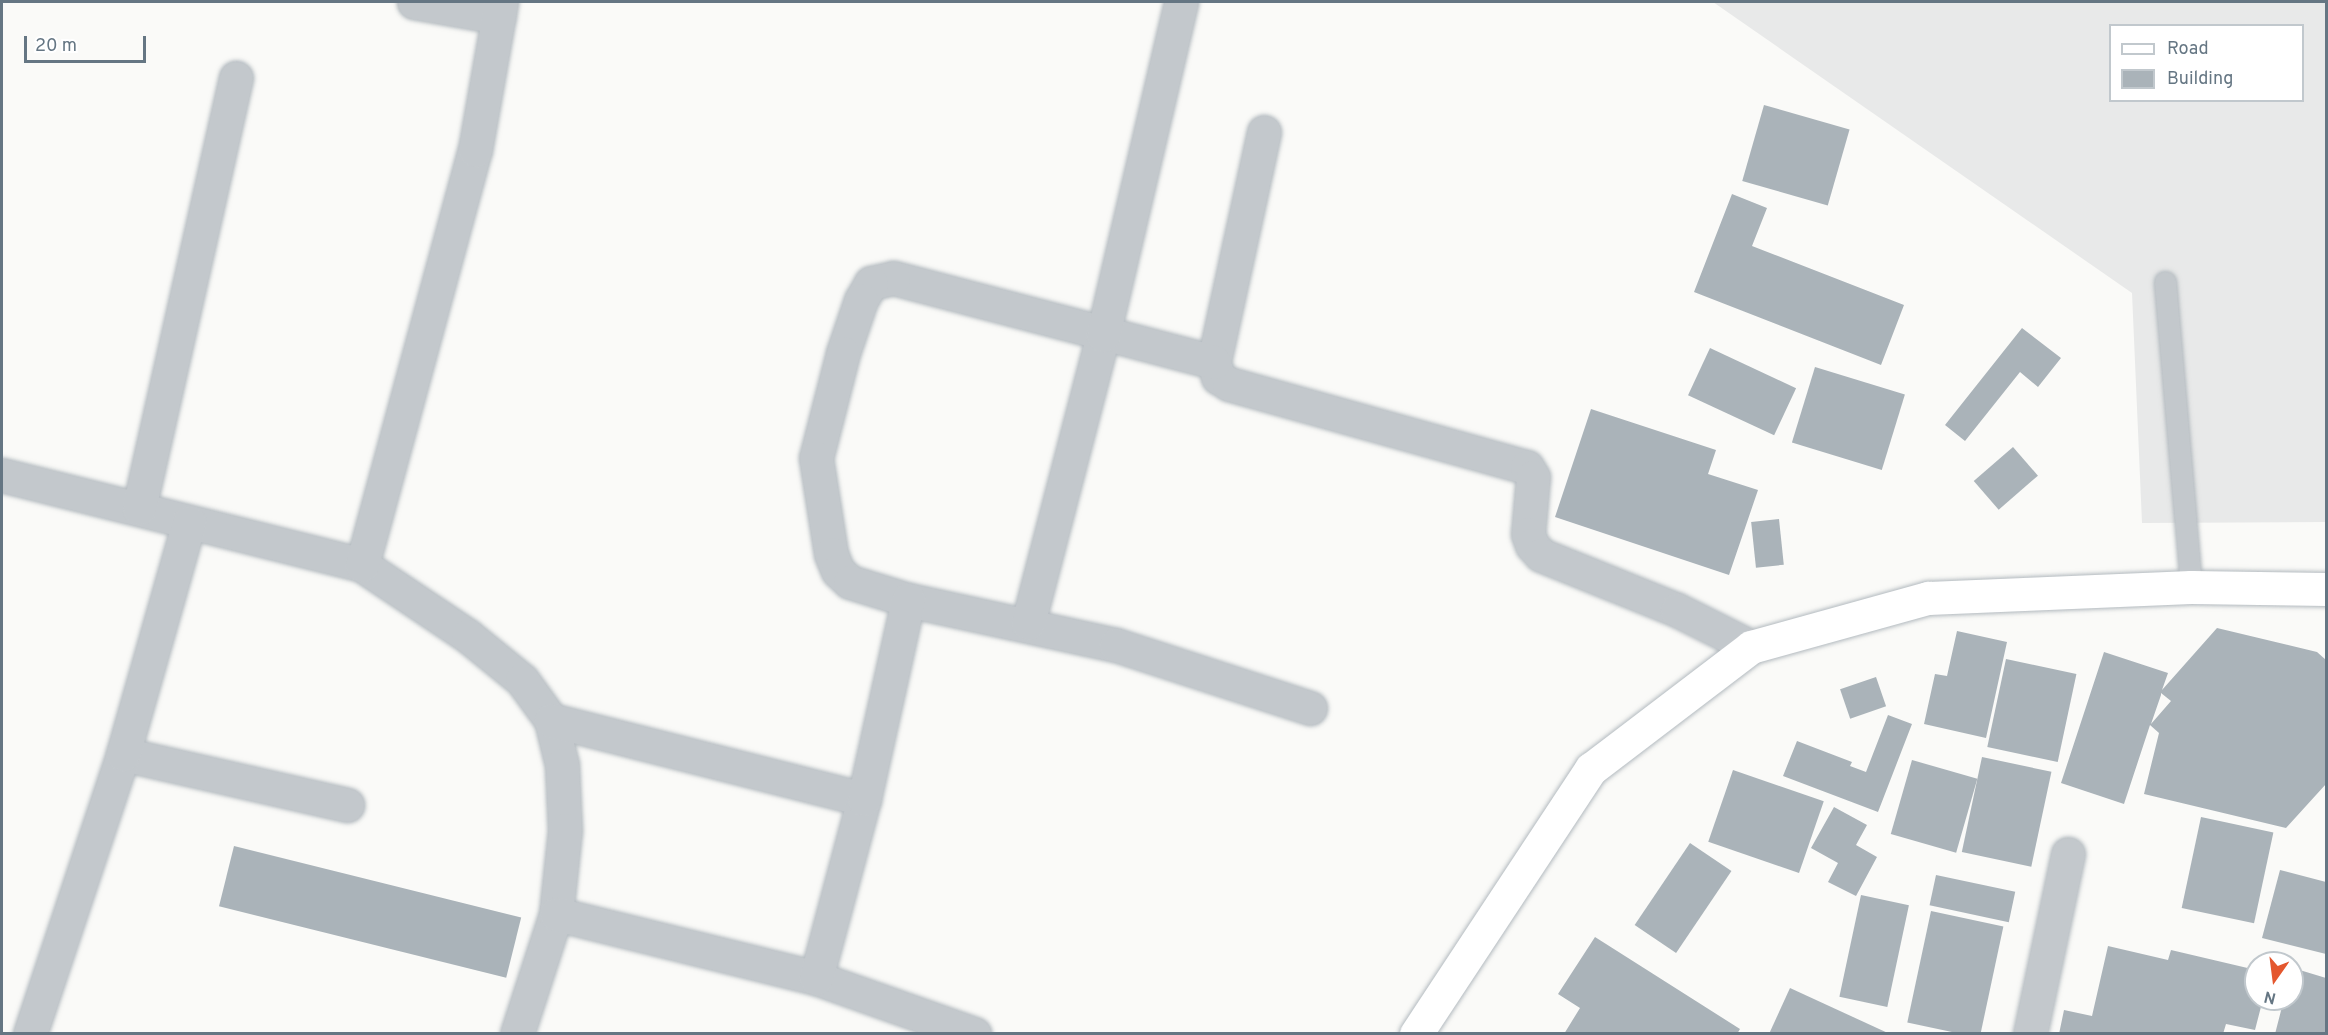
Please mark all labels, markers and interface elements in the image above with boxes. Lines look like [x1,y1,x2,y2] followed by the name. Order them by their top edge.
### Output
[27,24,148,62] scale bar
[2109,24,2304,102] legend
[35,35,77,58] text: 20 m
[2167,38,2209,61] text: Road
[2167,68,2233,91] text: Building
[2244,951,2304,1011] north arrow
[2262,985,2278,1008] text: N

